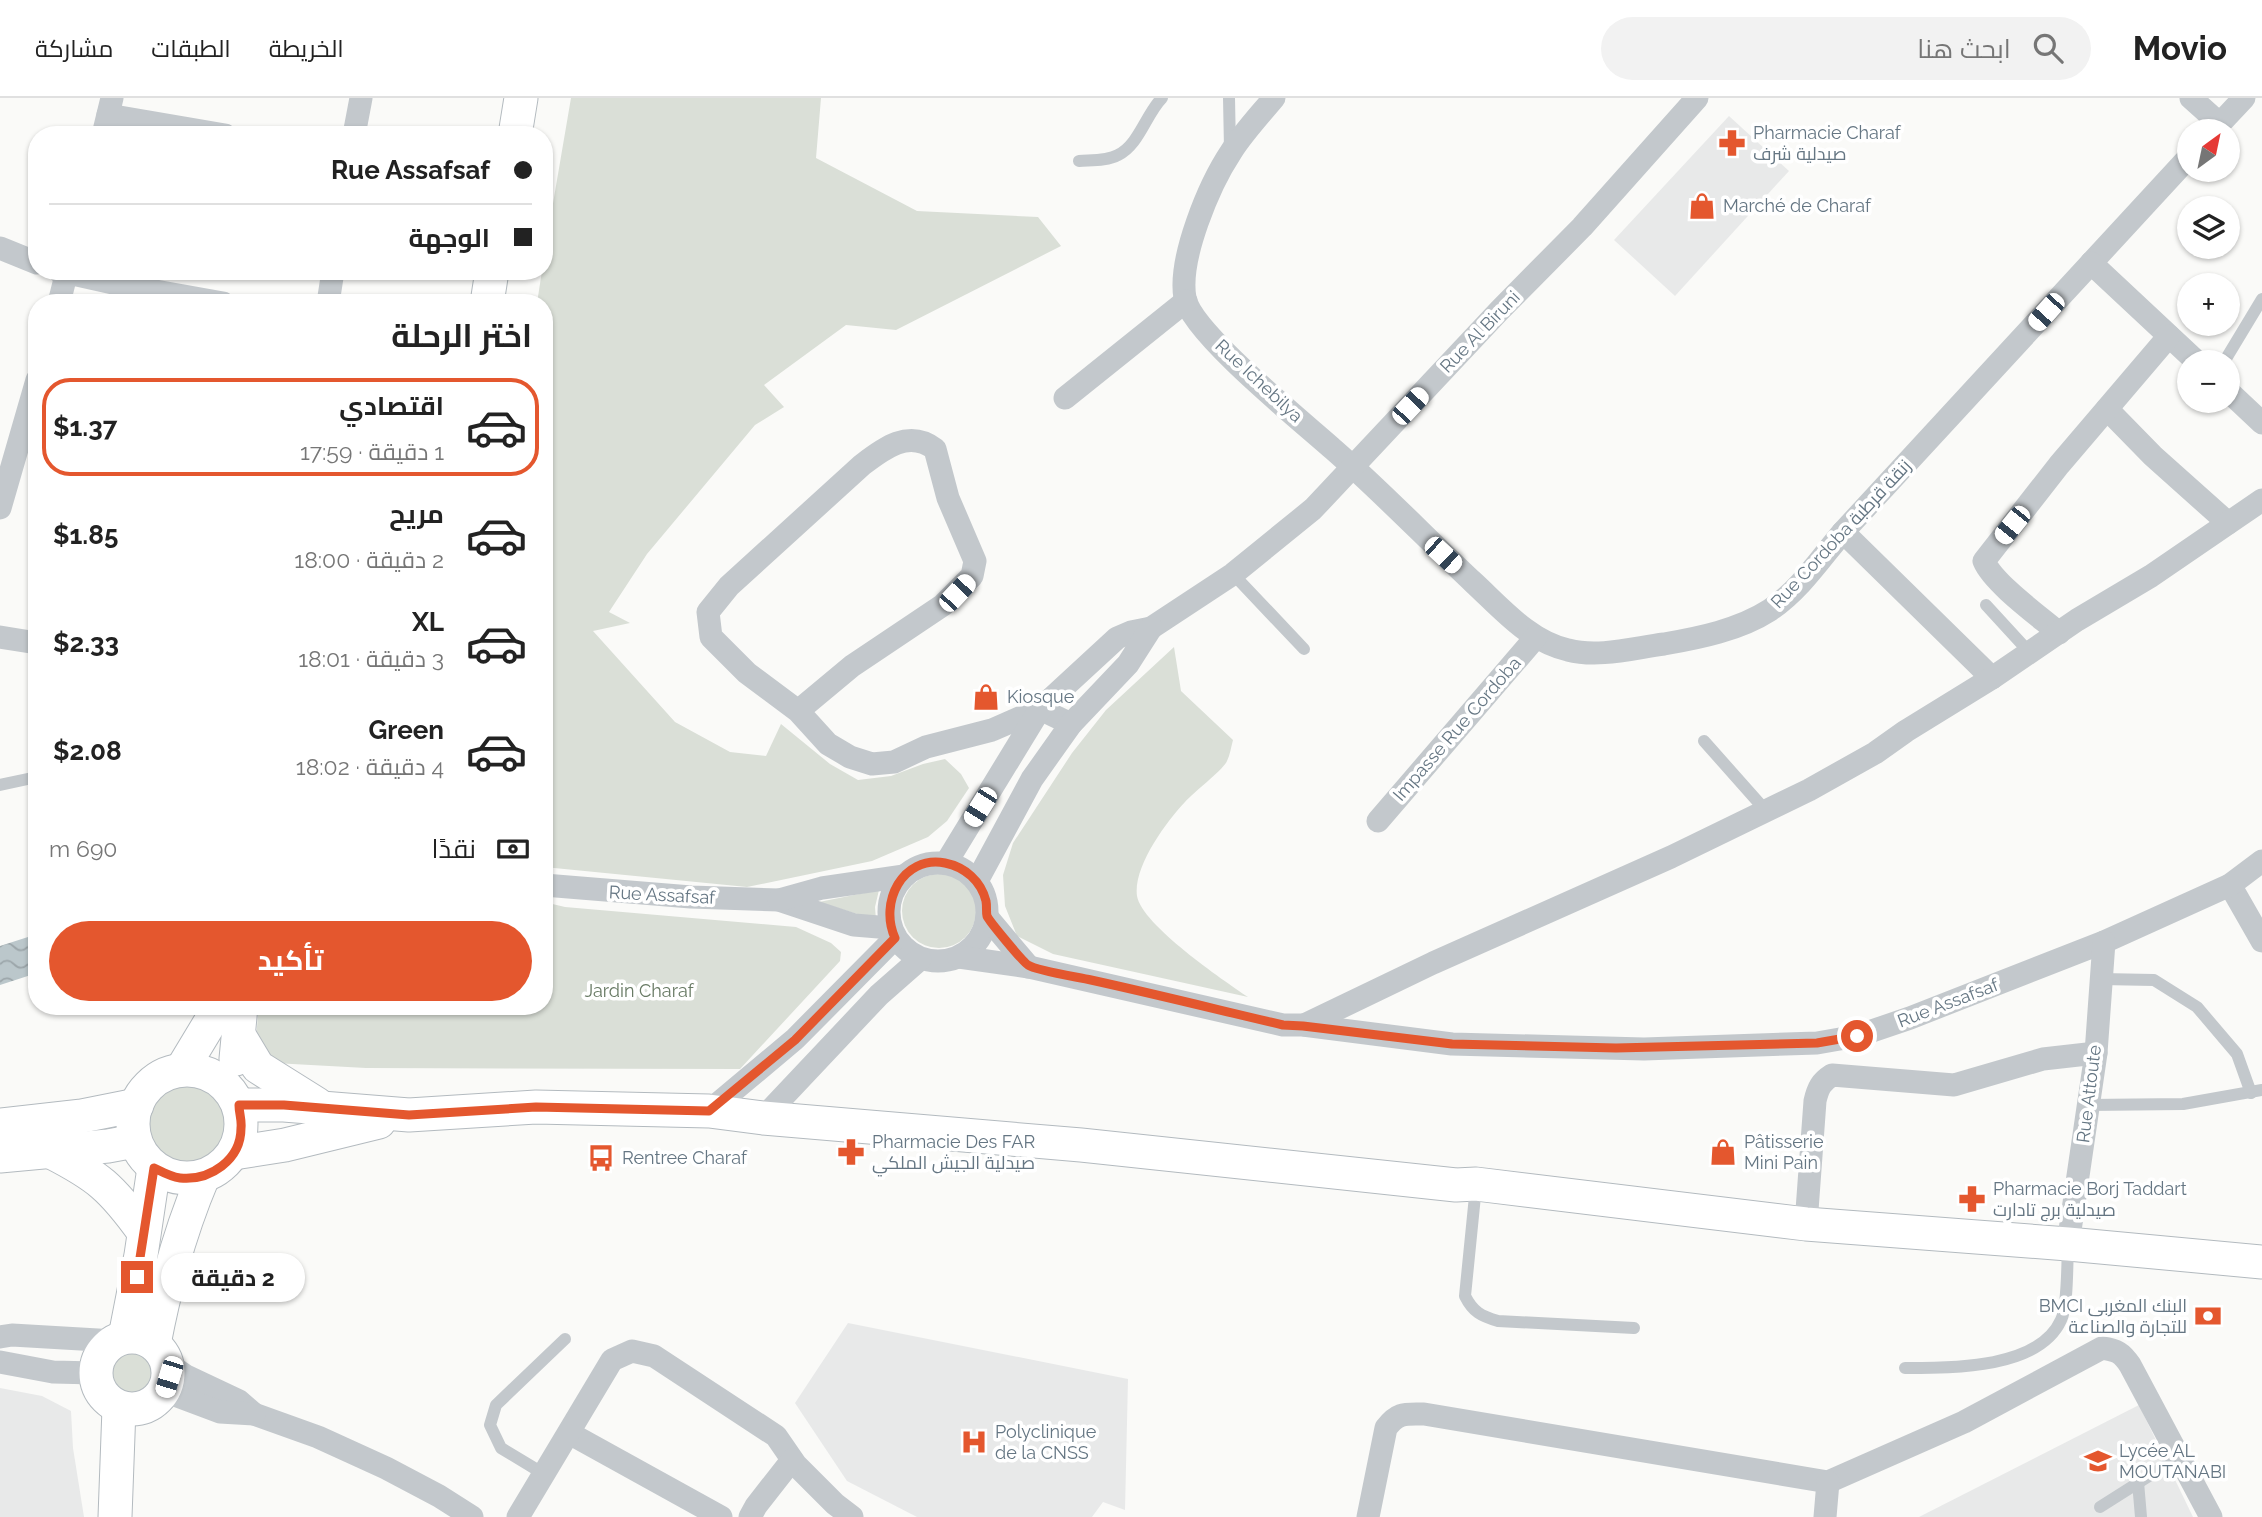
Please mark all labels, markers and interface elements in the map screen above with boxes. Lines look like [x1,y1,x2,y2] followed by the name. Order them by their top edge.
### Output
[1601,17,2091,80] search box
[2029,29,2067,67] icon: search
[2133,29,2227,68] text: Movio
[35,34,113,63] text: مشاركة
[151,34,231,63] text: الطبقات
[269,34,344,63] text: الخريطة
[1917,34,2011,64] text: ابحث هنا
[2177,119,2240,182] north arrow
[2177,119,2240,413] map controls
[1753,122,1902,165] place label: Pharmacie Charaf صيدلية شرف
[1717,128,1747,158] pharmacy icon: Pharmacie Charaf صيدلية شرف
[331,155,490,185] text: Rue Assafsaf
[1687,191,1717,221] shop icon: Marché de Charaf
[1723,195,1872,216] place label: Marché de Charaf
[2177,196,2240,259] button: layers
[409,223,490,253] text: الوجهة
[2177,273,2240,336] button: +
[1435,286,1524,377] street label: Rue Al Biruni
[2025,289,2068,335] car
[391,317,532,354] text: اختر الرحلة
[1211,335,1307,426] street label: Rue Ichebilya
[2177,350,2240,413] button: −
[1388,383,1433,429] car
[339,391,444,421] text: اقتصادي
[465,396,528,459] icon: car
[53,412,117,442] text: $1.37
[300,438,444,465] text: 1 دقيقة · 17:59
[1766,455,1916,613] street label: Rue Cordoba زنقة قرطبة
[389,499,444,529] text: مريح
[1991,502,2034,548] car
[465,504,528,567] icon: car
[53,520,118,550] text: $1.85
[1421,533,1466,577] car
[294,546,444,573] text: 2 دقيقة · 18:00
[935,570,980,616] car
[412,607,444,637] text: XL
[465,612,528,675] icon: car
[53,628,119,658] text: $2.33
[298,645,444,672] text: 3 دقيقة · 18:01
[1388,652,1525,805] street label: Impasse Rue Cordoba
[971,682,1001,712] shop icon: Kiosque
[1007,686,1075,707] place label: Kiosque
[368,715,444,745] text: Green
[465,720,528,783] icon: car
[53,736,122,766] text: $2.08
[296,753,444,780] text: 4 دقيقة · 18:02
[960,784,1001,830] car
[494,830,532,868] icon: cash
[432,834,476,864] text: نقدًا
[49,835,117,862] text: 690 m
[608,881,717,908] street label: Rue Assafsaf
[49,921,532,1001] button: تأكيد
[1894,973,2002,1031] street label: Rue Assafsaf
[584,980,695,1001] park label: Jardin Charaf
[1841,1020,1873,1052] route start
[2072,1043,2105,1144] street label: Rue Attoute
[872,1131,1036,1177] place label: Pharmacie Des FAR صيدلية الجيش الملكي
[1744,1131,1824,1173] place label: Pâtisserie Mini Pain
[836,1137,866,1167] pharmacy icon: Pharmacie Des FAR صيدلية الجيش الملكي
[1708,1137,1738,1167] shop icon: Pâtisserie Mini Pain
[586,1143,616,1173] bus stop icon: Rentree Charaf
[622,1147,748,1168] place label: Rentree Charaf
[1993,1178,2187,1222] place label: Pharmacie Borj Taddart صيدلية برج تادارت
[1957,1184,1987,1214] pharmacy icon: Pharmacie Borj Taddart صيدلية برج تادارت
[162,1252,305,1302] callout: 2 دقيقة
[121,1261,153,1293] route end
[191,1264,275,1291] text: 2 دقيقة
[2039,1295,2187,1338] place label: BMCI البنك المغربي للتجارة والصناعة
[2193,1301,2223,1331] bank icon: BMCI البنك المغربي للتجارة والصناعة
[153,1354,186,1400] car
[995,1421,1097,1463] place label: Polyclinique de la CNSS
[959,1427,989,1457] hospital icon: Polyclinique de la CNSS
[2119,1440,2226,1482] place label: Lycée AL MOUTANABI
[2083,1446,2113,1476] school or university icon: Lycée AL MOUTANABI

